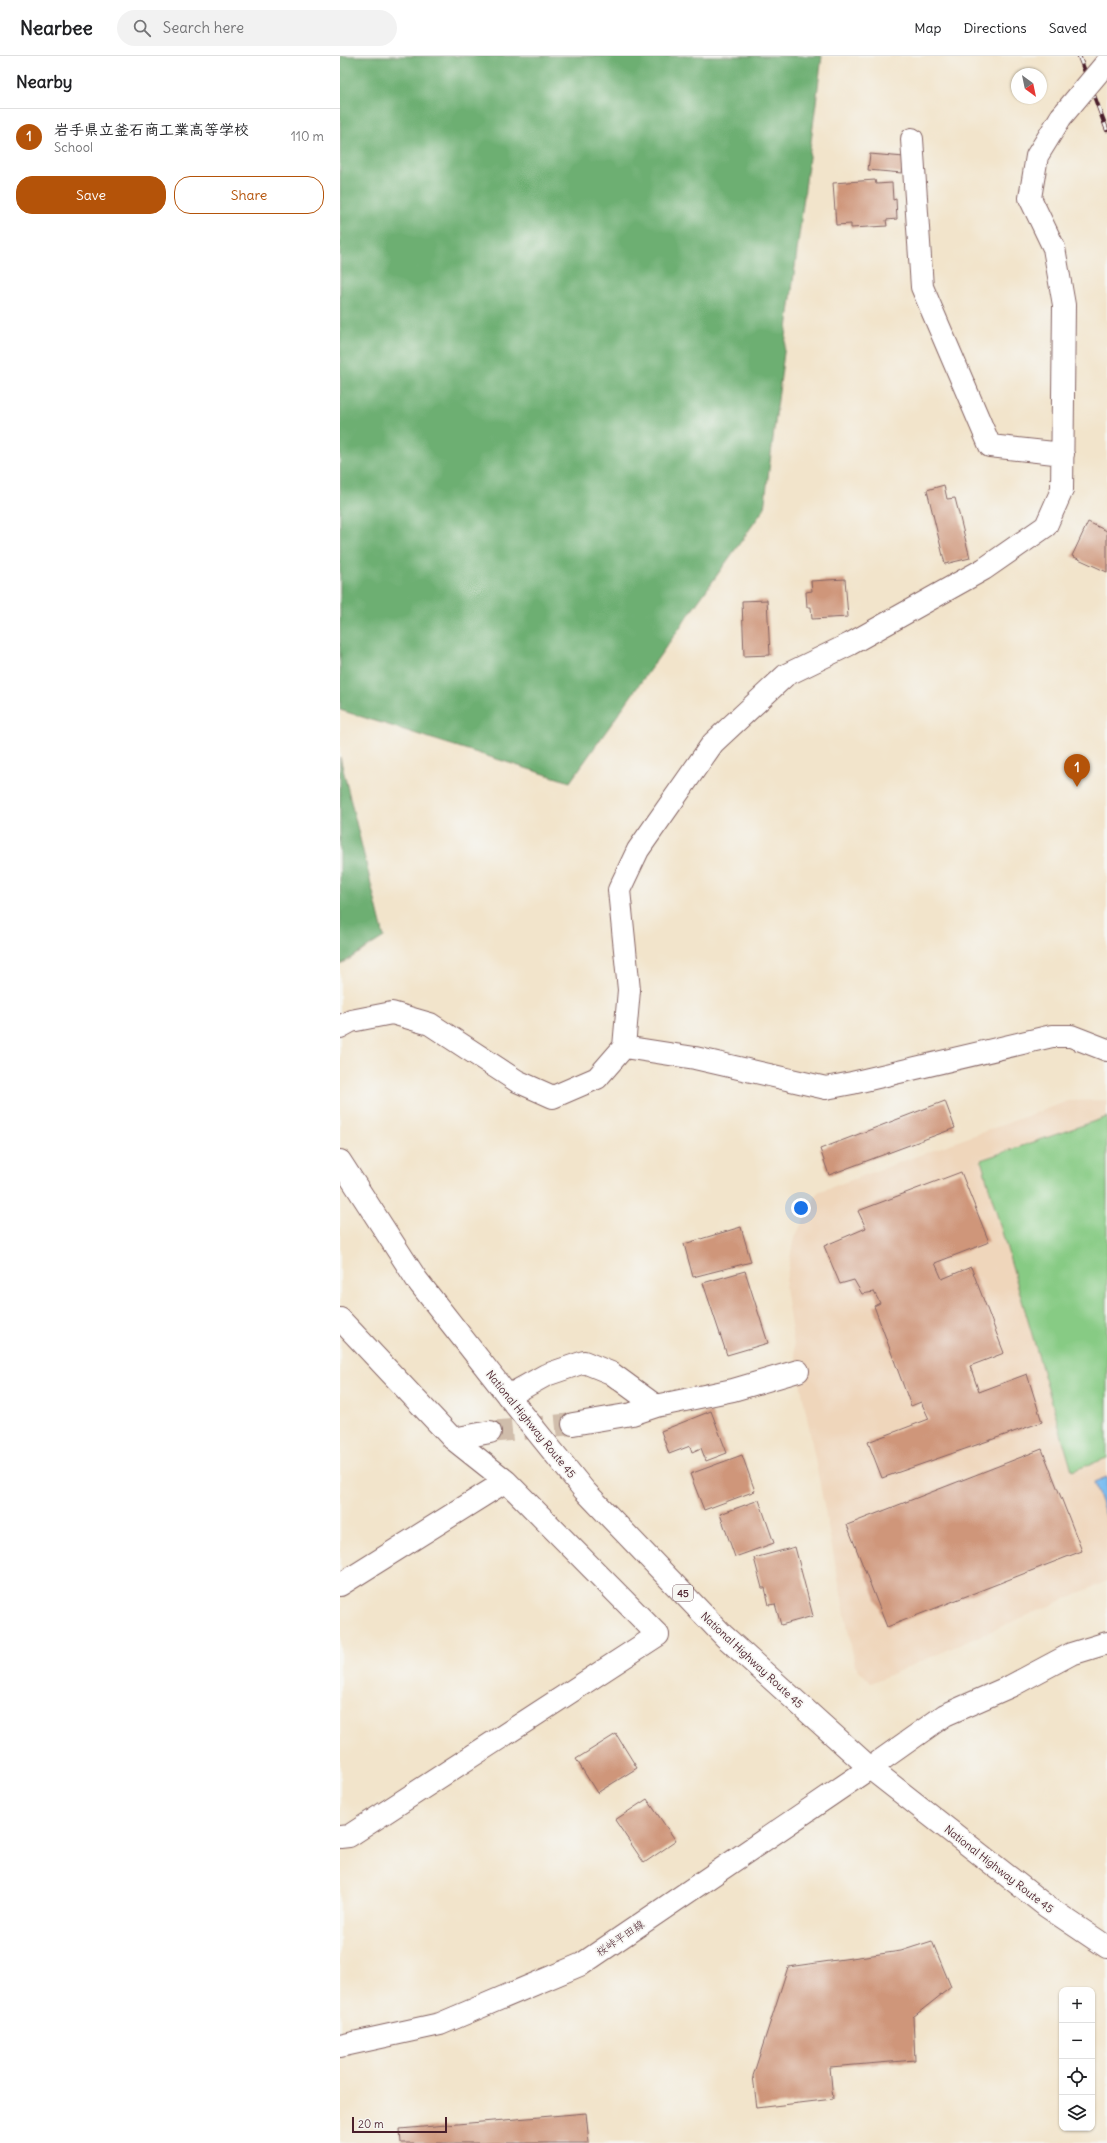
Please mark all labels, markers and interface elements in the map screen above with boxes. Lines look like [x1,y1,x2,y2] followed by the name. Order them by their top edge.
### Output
[117,10,397,46] search box
[20,16,93,40] text: Nearbee
[131,17,153,39] icon: search
[163,18,244,37] text: Search here
[914,19,941,37] text: Map
[963,19,1027,37] text: Directions
[1049,19,1087,37] text: Saved
[1011,68,1047,104] north arrow
[16,71,72,93] text: Nearby
[54,120,249,139] text: 岩手県立釜石商工業高等学校
[26,128,32,145] text: 1
[291,128,324,145] text: 110 m
[54,139,93,156] text: School
[16,176,166,214] button: Save
[174,176,324,214] button: Share
[1064,754,1090,787] pin: 1
[791,1198,811,1218] your location
[483,1367,579,1481] street label: National Highway Route 45
[673,1585,693,1601] road number: 45
[698,1609,806,1711] street label: National Highway Route 45
[942,1822,1056,1916] street label: National Highway Route 45
[593,1917,647,1959] street label: 桜峠平田線
[1059,1987,1095,2131] map controls
[1059,1987,1095,2023] button: +
[1059,2023,1095,2059] button: −
[1059,2059,1095,2095] button: locate
[1059,2095,1095,2131] button: layers
[352,2115,447,2134] scale bar
[358,2117,384,2131] text: 20 m

